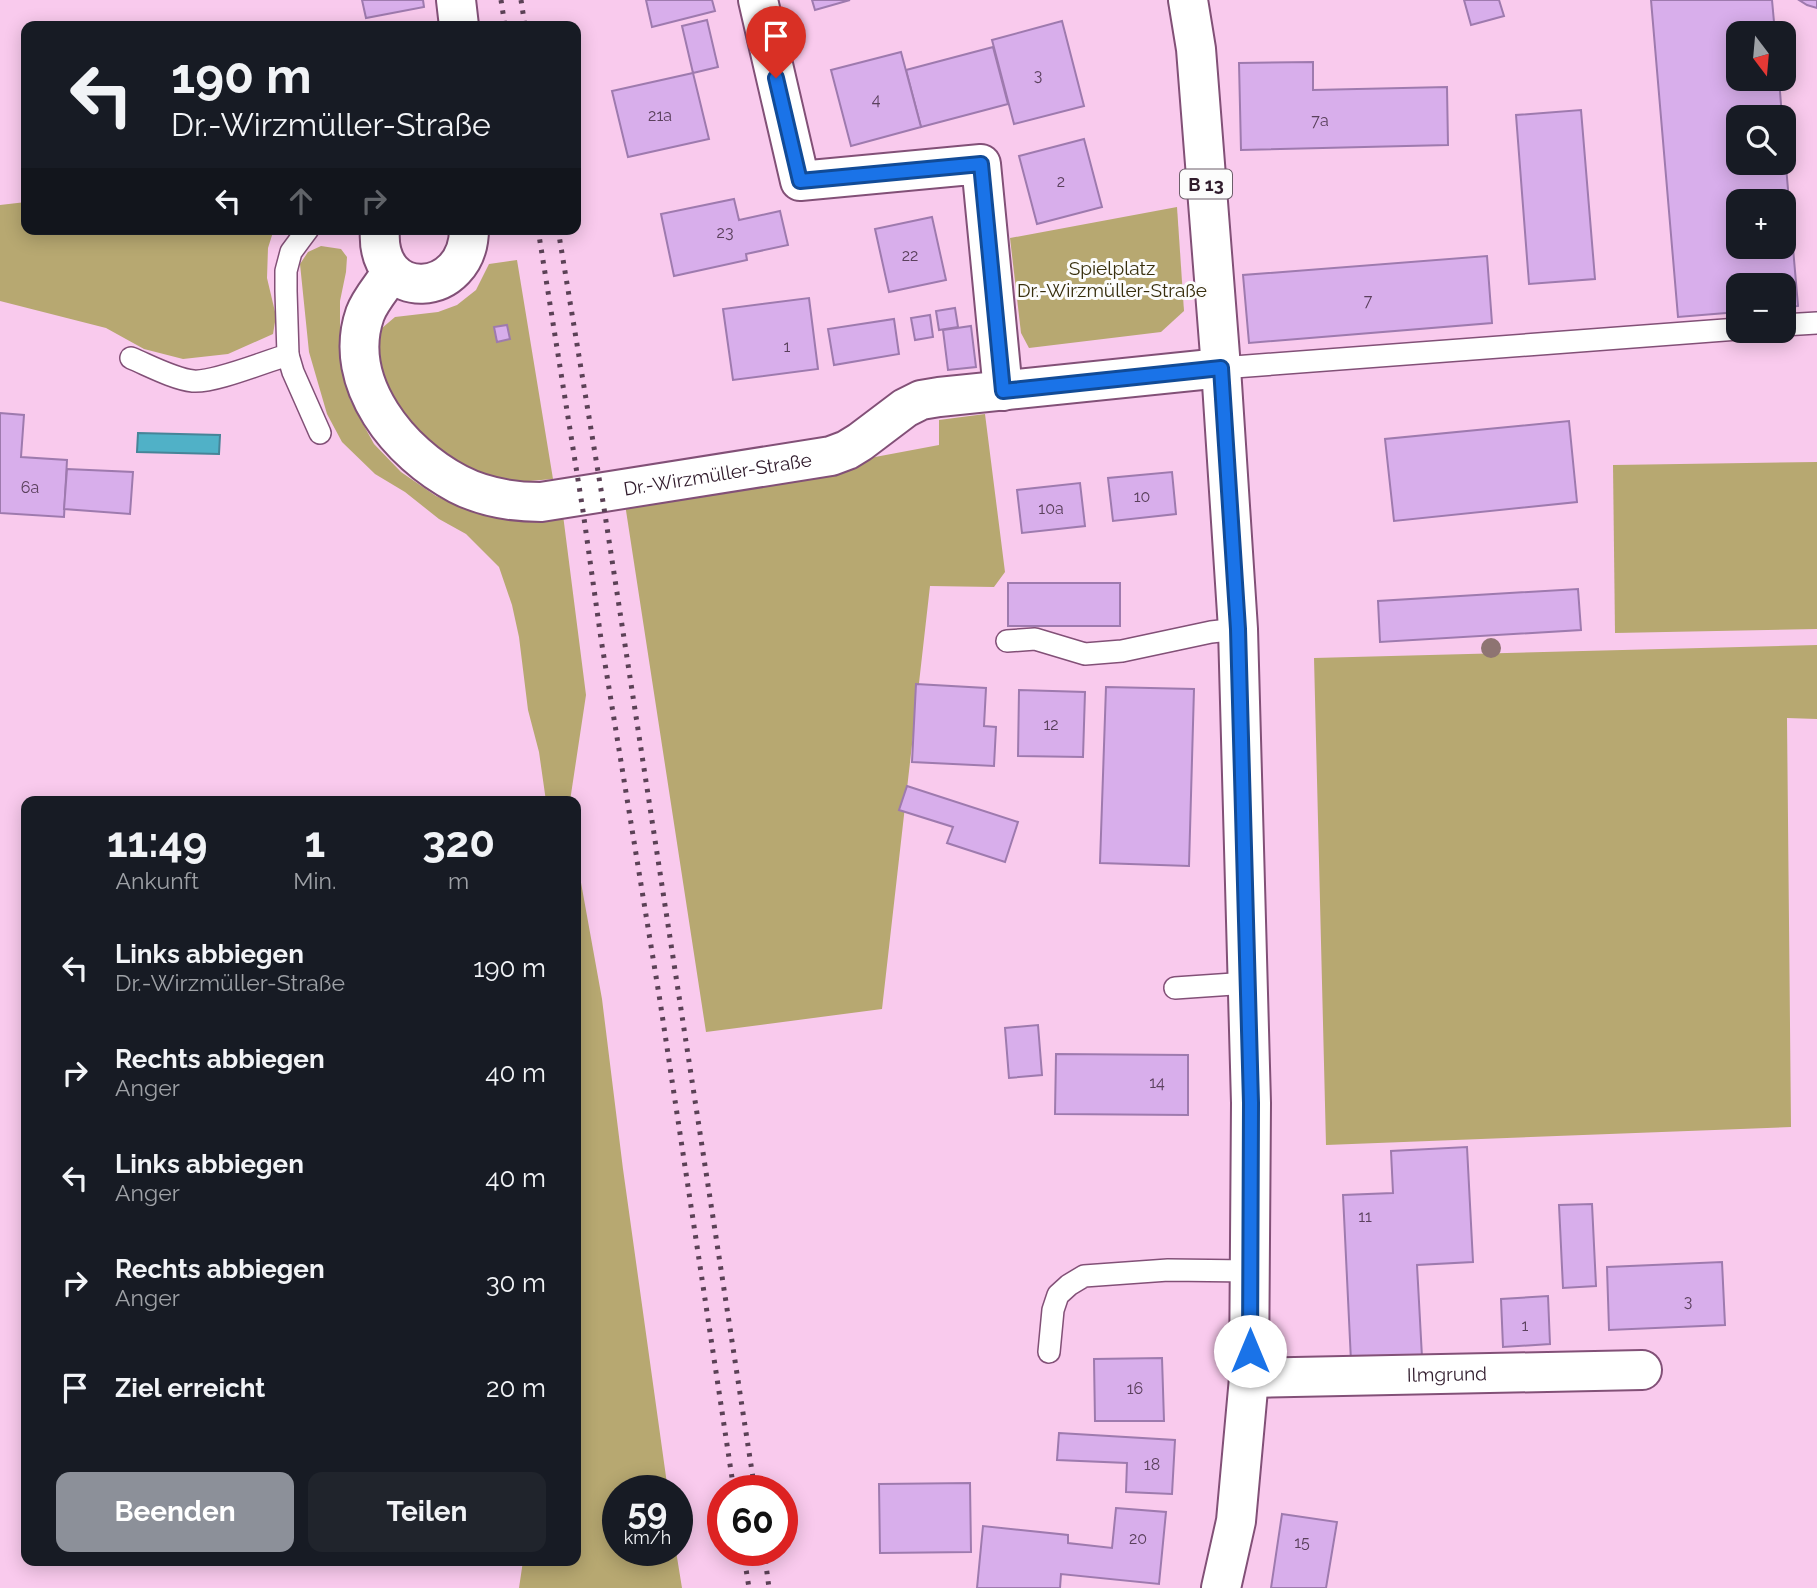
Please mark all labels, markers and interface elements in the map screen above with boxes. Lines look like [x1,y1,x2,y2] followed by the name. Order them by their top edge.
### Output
[746,6,806,78] pin
[757,17,795,55] icon: arrive
[1726,21,1796,91] north arrow
[1726,21,1796,343] map controls
[171,47,312,104] text: 190 m
[56,49,147,140] icon: left
[1034,66,1042,85] house number: 3
[872,90,881,109] house number: 4
[1726,105,1796,175] button: search
[171,106,491,143] text: Dr.-Wirzmüller-Straße
[648,106,672,125] house number: 21a
[1311,111,1329,130] house number: 7a
[1180,169,1232,198] road number: B 13
[1057,172,1065,191] house number: 2
[209,182,247,220] icon: left
[282,182,320,220] icon: ahead
[355,182,393,220] icon: right
[1726,189,1796,259] button: +
[717,223,733,242] house number: 23
[902,246,918,265] house number: 22
[1017,257,1207,301] park label: Spielplatz Dr.-Wirzmüller-Straße
[1726,273,1796,343] button: −
[1364,291,1373,310] house number: 7
[784,337,791,356] house number: 1
[622,448,813,500] street label: Dr.-Wirzmüller-Straße
[21,478,39,497] house number: 6a
[1134,487,1150,506] house number: 10
[1038,499,1064,518] house number: 10a
[1043,715,1059,734] house number: 12
[107,818,207,867] text: 11:49
[304,818,325,867] text: 1
[422,818,495,867] text: 320
[115,867,199,894] text: Ankunft
[293,867,336,894] text: Min.
[448,867,469,894] text: m
[115,939,304,969] text: Links abbiegen
[56,949,94,987] icon: left
[473,953,546,983] text: 190 m
[115,969,345,996] text: Dr.-Wirzmüller-Straße
[115,1044,325,1074] text: Rechts abbiegen
[56,1054,94,1092] icon: right
[485,1058,546,1088] text: 40 m
[1149,1073,1165,1092] house number: 14
[115,1074,180,1101] text: Anger
[115,1149,304,1179] text: Links abbiegen
[56,1159,94,1197] icon: left
[485,1163,546,1193] text: 40 m
[115,1179,180,1206] text: Anger
[1358,1207,1372,1226] house number: 11
[115,1254,325,1284] text: Rechts abbiegen
[56,1264,94,1302] icon: right
[486,1268,546,1298] text: 30 m
[115,1284,180,1311] text: Anger
[1684,1292,1692,1311] house number: 3
[1213,1314,1287,1388] position arrow
[1522,1316,1529,1335] house number: 1
[1407,1362,1487,1386] street label: Ilmgrund
[56,1369,94,1407] icon: arrive
[115,1373,265,1403] text: Ziel erreicht
[486,1373,546,1403] text: 20 m
[1127,1379,1143,1398] house number: 16
[1144,1455,1160,1474] house number: 18
[56,1472,294,1552] button: Beenden
[308,1472,546,1552] button: Teilen
[707,1475,798,1566] speed limit sign: 60
[627,1491,668,1532] text: 59
[624,1527,671,1548] text: km/h
[1129,1529,1147,1548] house number: 20
[1294,1533,1310,1552] house number: 15

